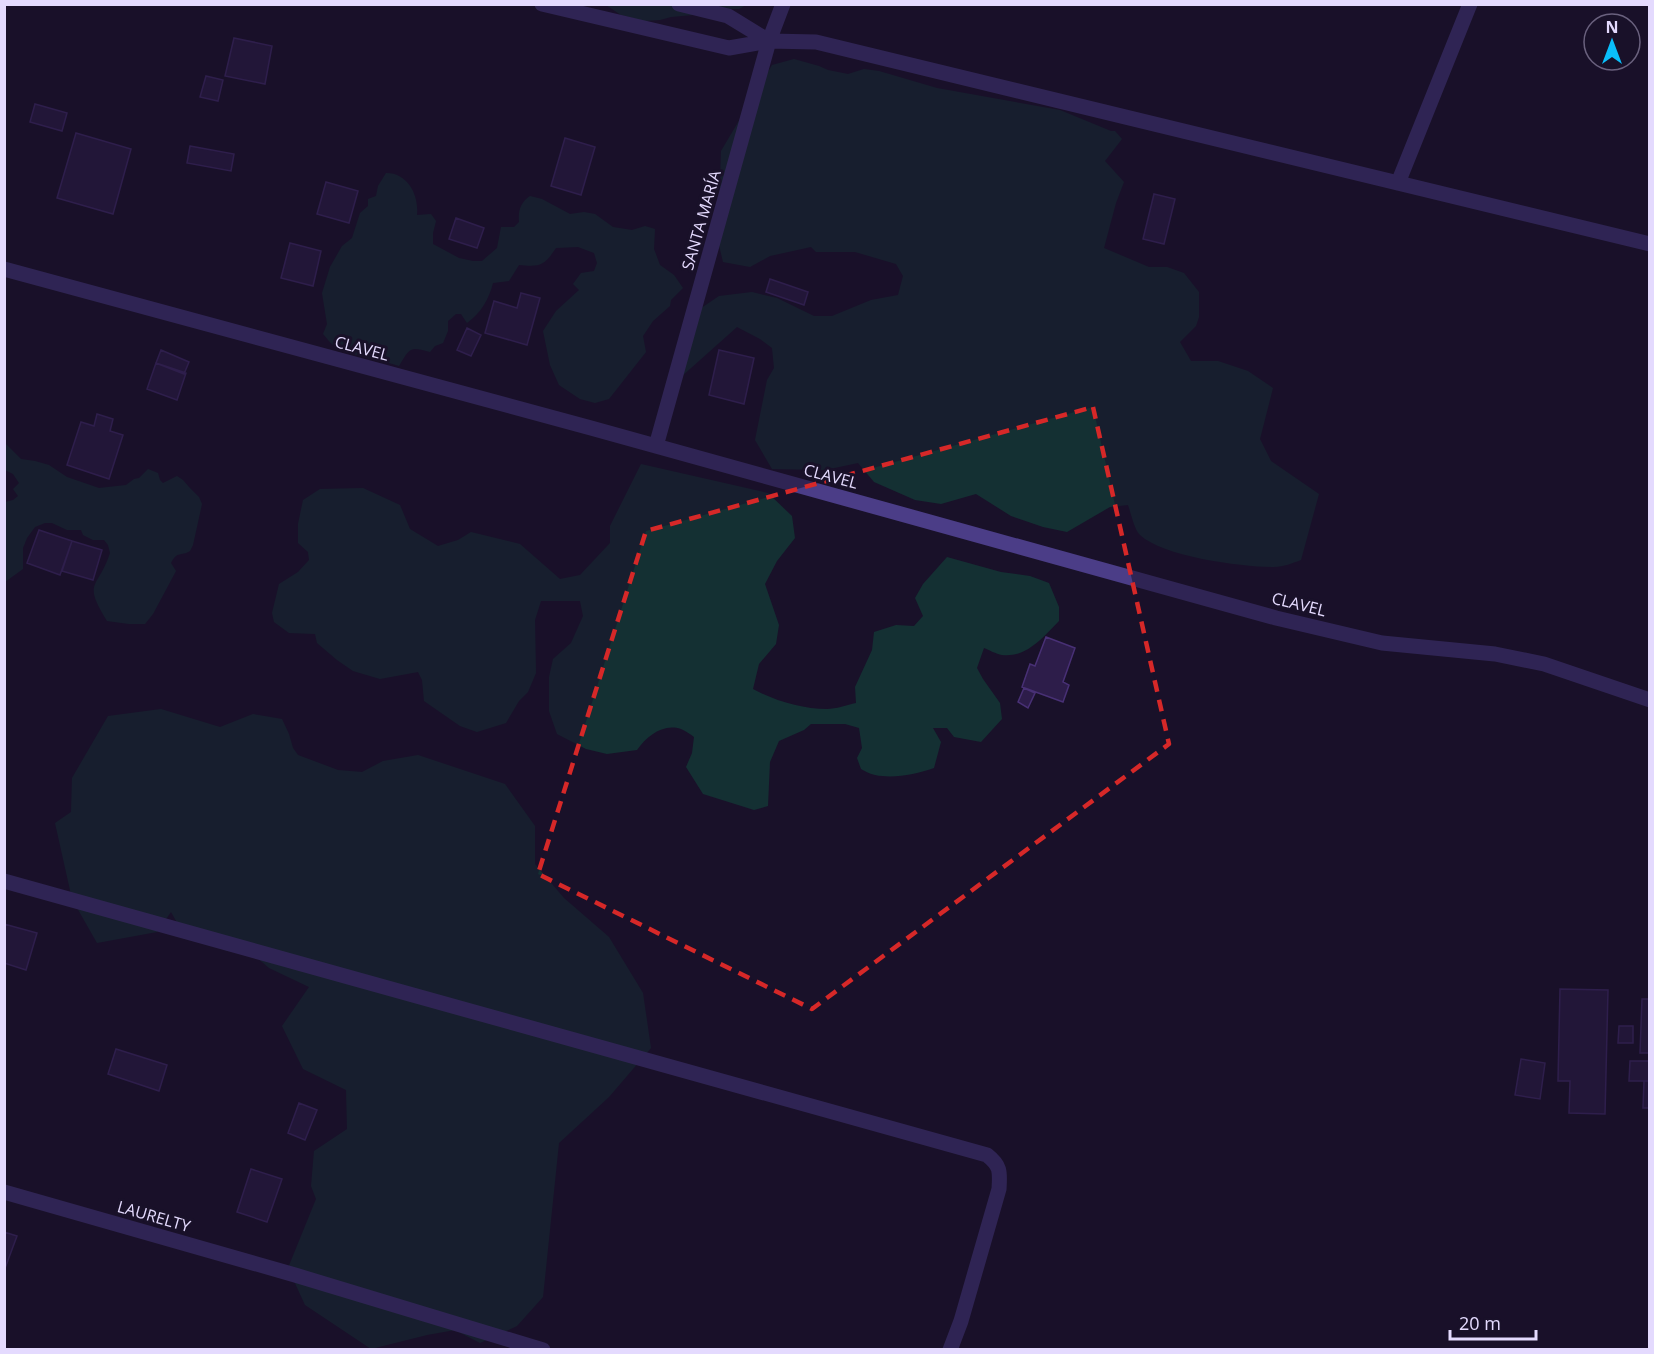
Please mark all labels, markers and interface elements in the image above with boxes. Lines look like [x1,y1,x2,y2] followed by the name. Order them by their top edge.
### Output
[1582,12,1642,72] north arrow
[1605,16,1619,38] text: N
[676,167,726,273] street label: SANTA MARÍA
[332,330,392,366] street label: CLAVEL
[801,458,861,494] street label: CLAVEL
[1269,587,1329,621] street label: CLAVEL
[115,1195,193,1237] street label: LAURELTY
[1450,1303,1536,1341] scale bar
[1459,1311,1501,1335] text: 20 m

